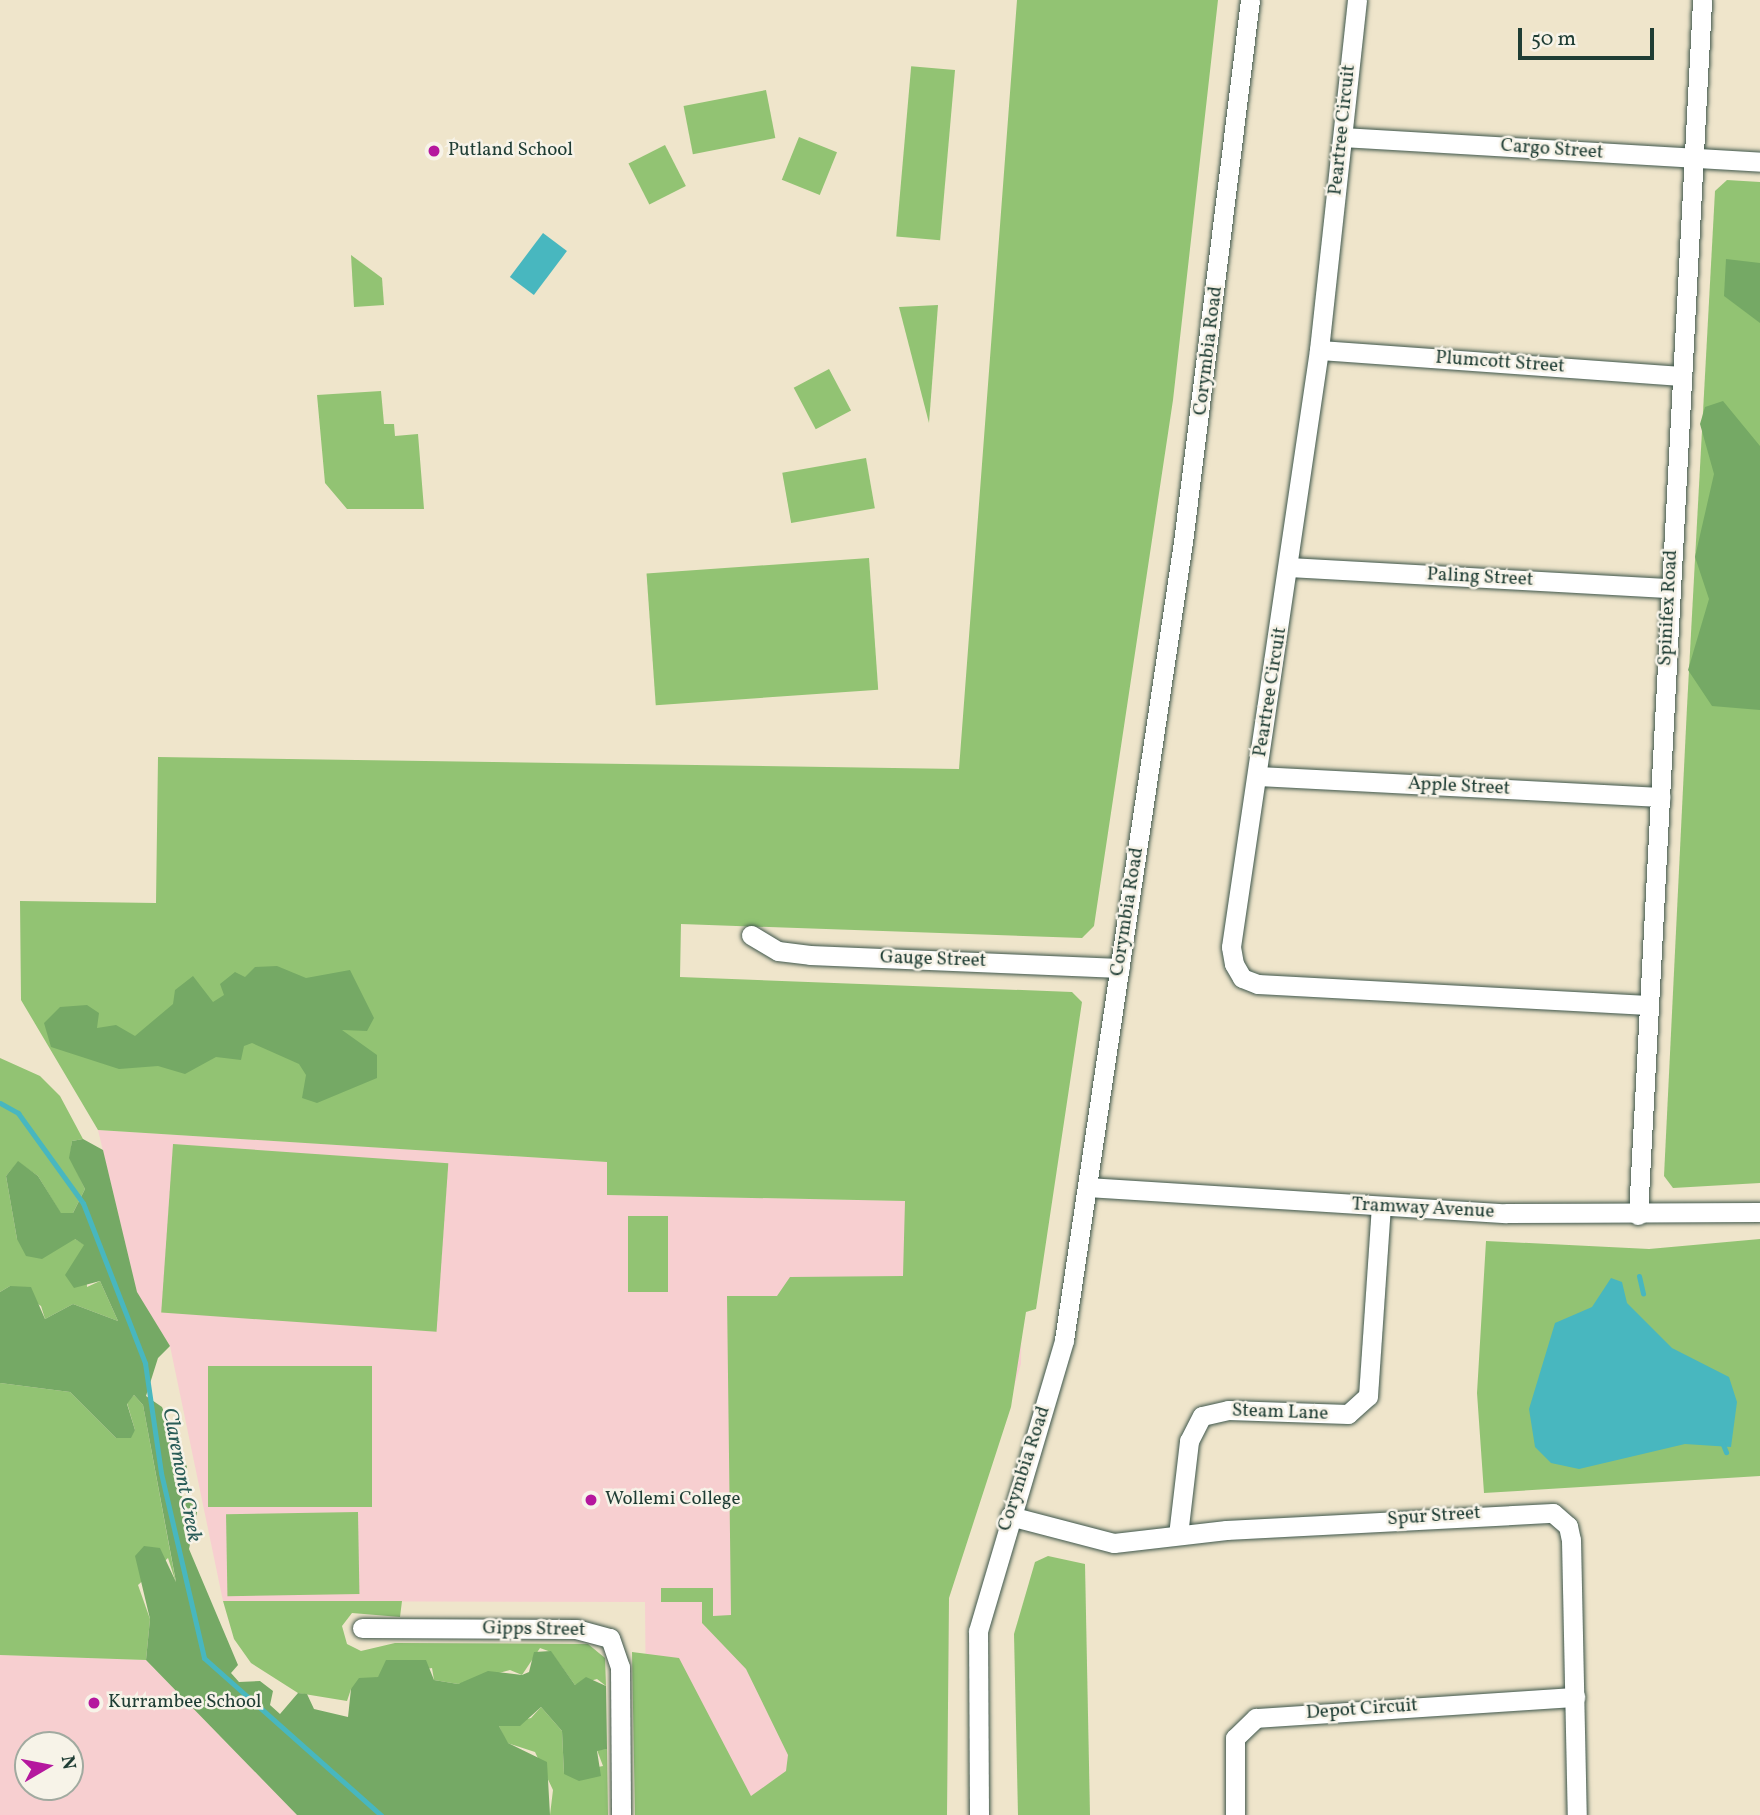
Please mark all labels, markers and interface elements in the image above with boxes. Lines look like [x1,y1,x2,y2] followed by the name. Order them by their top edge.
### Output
[1522,14,1658,58] scale bar
[1531,25,1576,54] text: 50 m
[1325,64,1361,196] street label: Peartree Circuit
[1500,135,1604,165] street label: Cargo Street
[448,140,573,162] place label: Putland School
[426,143,442,159] marker: Putland School
[1190,285,1228,417] street label: Corymbia Road
[1435,347,1565,379] street label: Plumcott Street
[1655,549,1683,667] street label: Spinifex Road
[1426,564,1534,592] street label: Paling Street
[1249,625,1293,759] street label: Peartree Circuit
[1407,773,1511,801] street label: Apple Street
[1107,846,1149,978] street label: Corymbia Road
[879,947,987,973] street label: Gauge Street
[1351,1194,1495,1224] street label: Tramway Avenue
[1231,1400,1329,1426] street label: Steam Lane
[994,1404,1056,1534] street label: Corymbia Road
[156,1406,206,1544] water label: Claremont Creek
[605,1489,741,1511] place label: Wollemi College
[583,1492,599,1508] marker: Wollemi College
[1386,1502,1482,1532] street label: Spur Street
[482,1618,586,1642] street label: Gipps Street
[108,1692,262,1714] place label: Kurrambee School
[86,1695,102,1711] marker: Kurrambee School
[1305,1695,1419,1725] street label: Depot Circuit
[14,1731,84,1801] north arrow
[54,1754,82,1772] text: N

